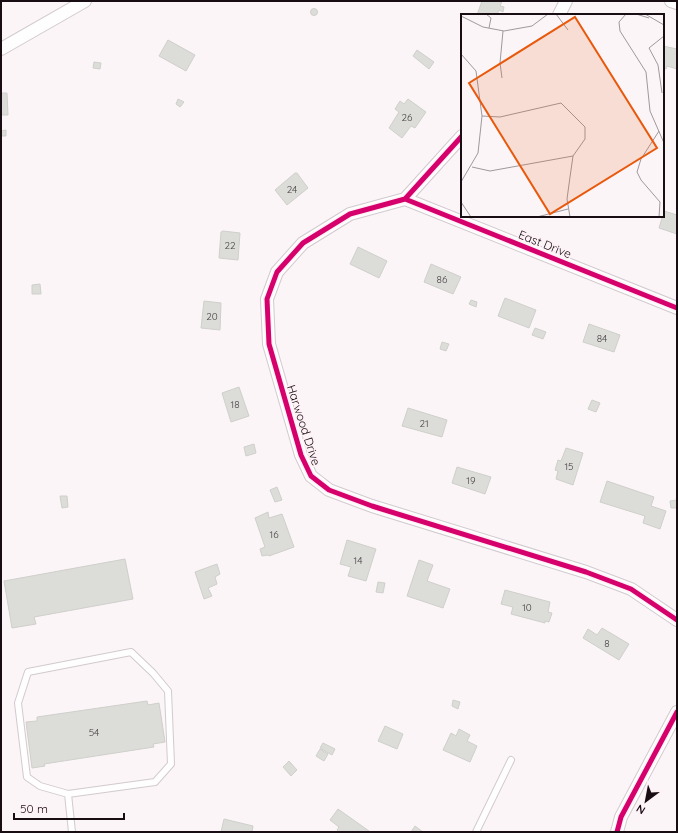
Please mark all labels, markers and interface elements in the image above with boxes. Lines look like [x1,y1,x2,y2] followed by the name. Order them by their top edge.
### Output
[461,14,664,217] inset map
[402,111,413,124] house number: 26
[287,183,297,196] house number: 24
[516,227,574,262] street label: East Drive
[224,239,236,252] house number: 22
[437,273,448,286] house number: 86
[206,310,218,323] house number: 20
[597,332,607,345] house number: 84
[284,383,324,468] street label: Harwood Drive
[230,398,240,411] house number: 18
[419,417,429,430] house number: 21
[564,460,574,473] house number: 15
[466,474,476,487] house number: 19
[269,528,279,541] house number: 16
[354,554,362,567] house number: 14
[522,601,532,614] house number: 10
[604,637,610,650] house number: 8
[89,726,99,739] house number: 54
[626,781,666,821] north arrow
[14,795,124,821] scale bar
[20,801,48,816] text: 50 m
[634,801,648,818] text: N

